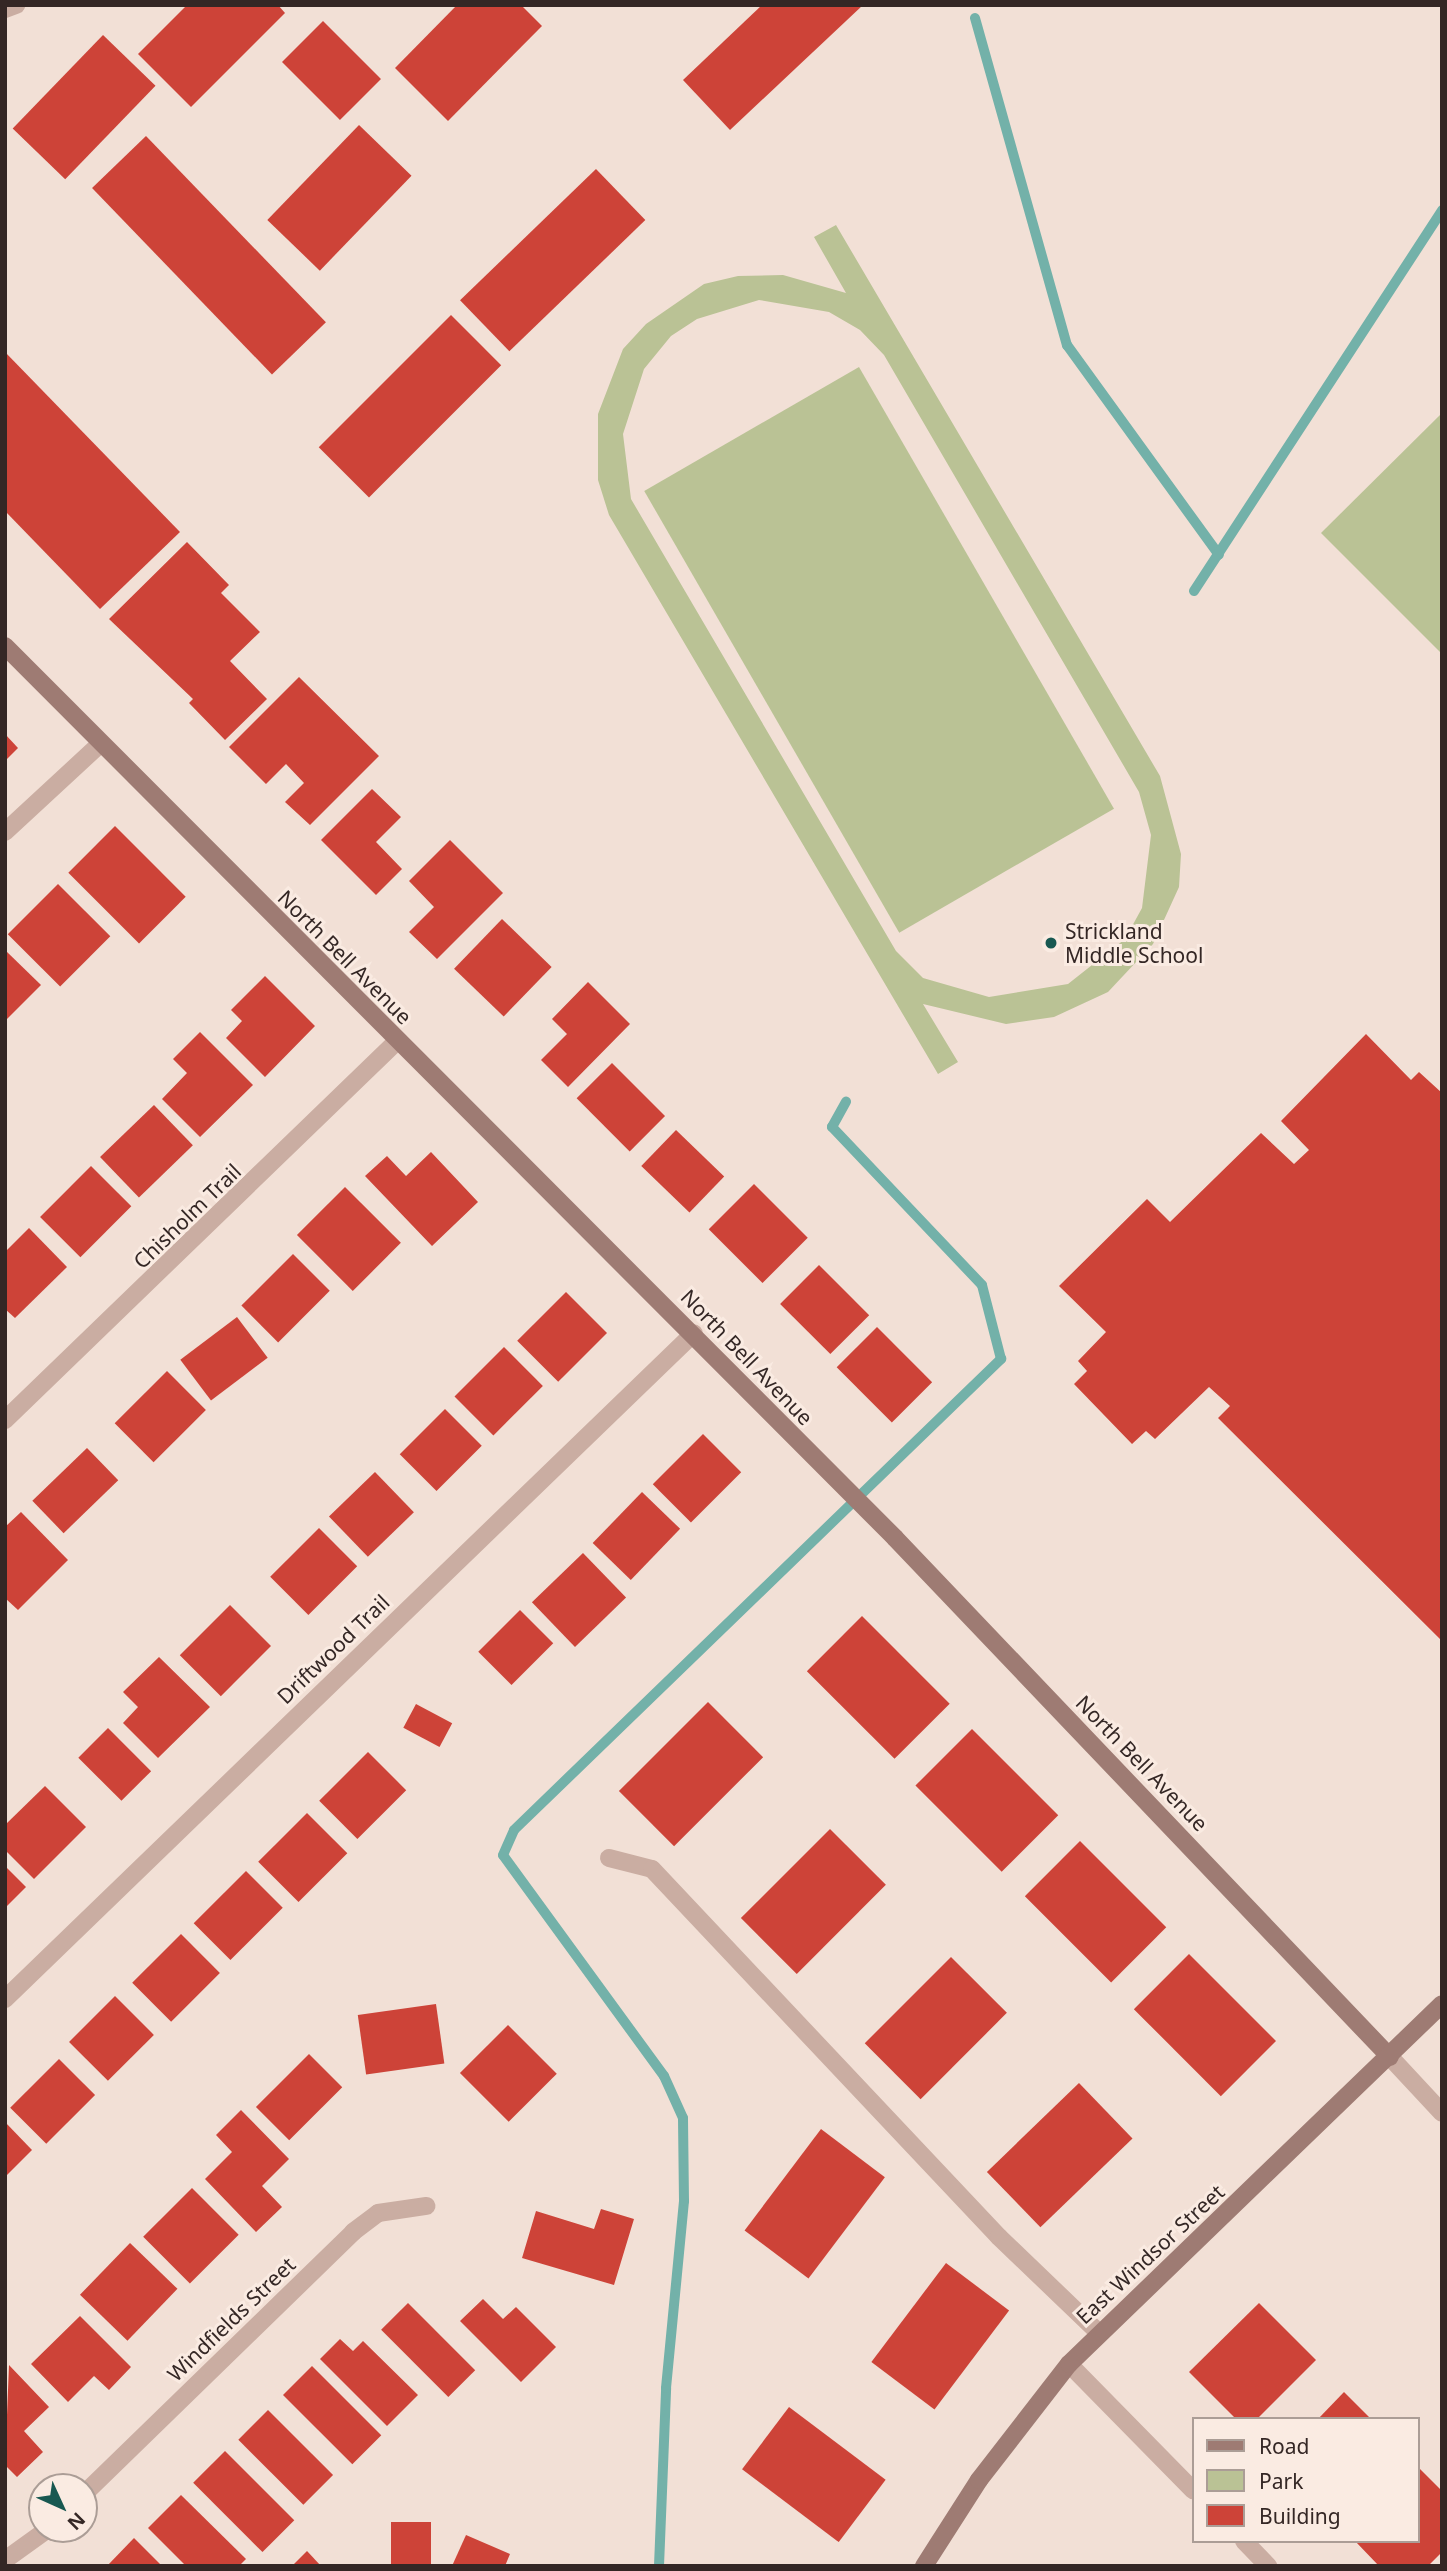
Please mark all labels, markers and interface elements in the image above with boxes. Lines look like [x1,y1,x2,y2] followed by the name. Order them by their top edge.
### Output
[273,885,417,1029] street label: North Bell Avenue
[1065,918,1203,968] place label: Strickland Middle School
[1043,935,1059,951] marker: Strickland Middle School
[128,1159,246,1273] street label: Chisholm Trail
[676,1284,818,1430] street label: North Bell Avenue
[272,1589,394,1709] street label: Driftwood Trail
[1071,1690,1213,1836] street label: North Bell Avenue
[1071,2179,1229,2329] street label: East Windsor Street
[162,2252,300,2386] street label: Windfields Street
[1192,2417,1419,2543] legend
[1259,2432,1309,2460] text: Road
[1259,2467,1303,2495] text: Park
[28,2473,98,2543] north arrow
[1259,2502,1341,2530] text: Building
[62,2507,91,2536] text: N

